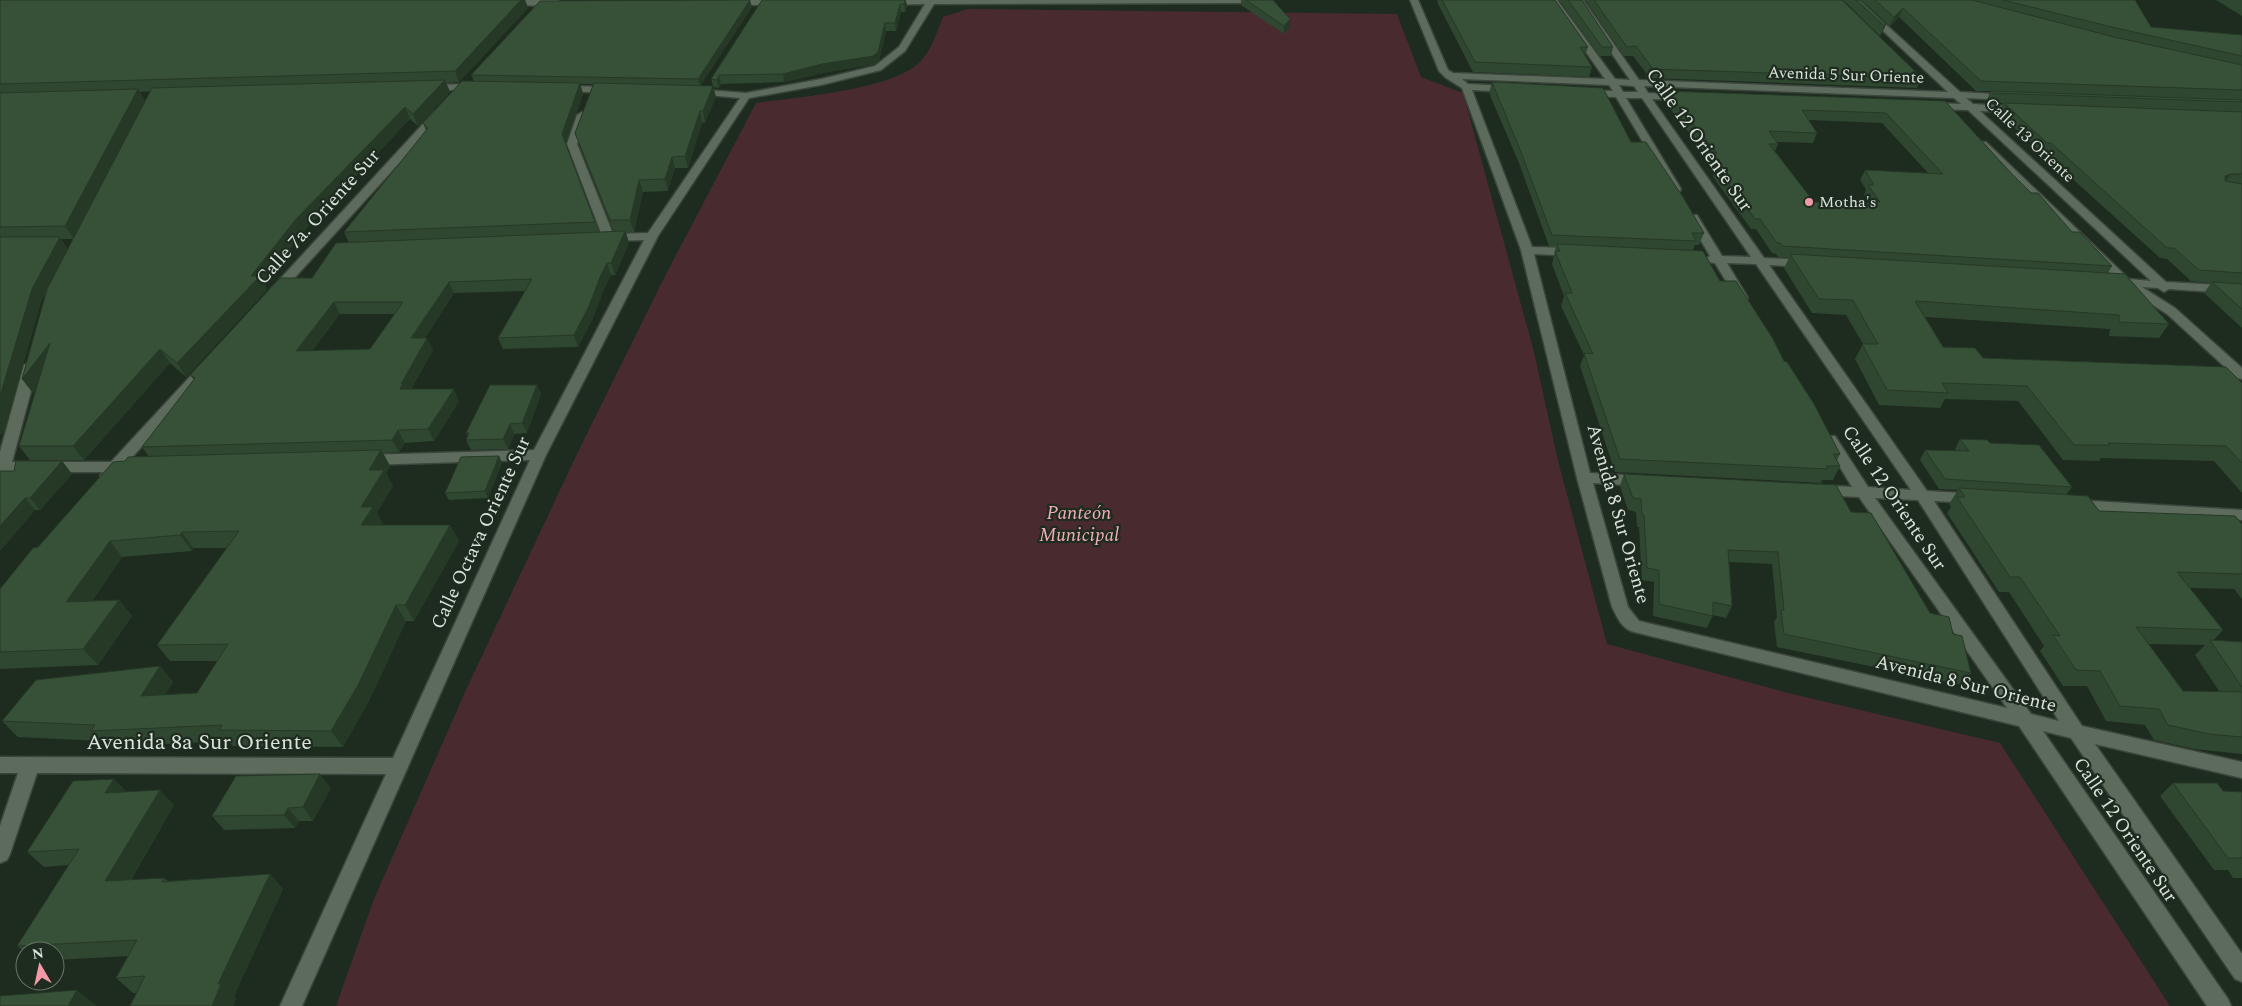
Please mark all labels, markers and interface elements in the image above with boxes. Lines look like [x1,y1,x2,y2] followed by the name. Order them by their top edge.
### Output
[1767,60,1925,90] street label: Avenida 5 Sur Oriente
[1638,62,1760,218] street label: Calle 12 Oriente Sur
[1980,92,2080,188] street label: Calle 13 Oriente
[249,142,387,292] street label: Calle 7a. Oriente Sur
[1819,190,1877,214] place label: Motha's
[1803,196,1815,208] marker: Motha's
[1834,419,1954,577] street label: Calle 12 Oriente Sur
[1578,421,1658,607] street label: Avenida 8 Sur Oriente
[424,431,539,634] street label: Calle Octava Oriente Sur
[1039,499,1119,550] park label: Panteón Municipal
[1872,647,2060,721] street label: Avenida 8 Sur Oriente
[86,726,312,759] street label: Avenida 8a Sur Oriente
[2065,751,2185,909] street label: Calle 12 Oriente Sur
[15,941,65,991] north arrow
[31,942,45,965] text: N

